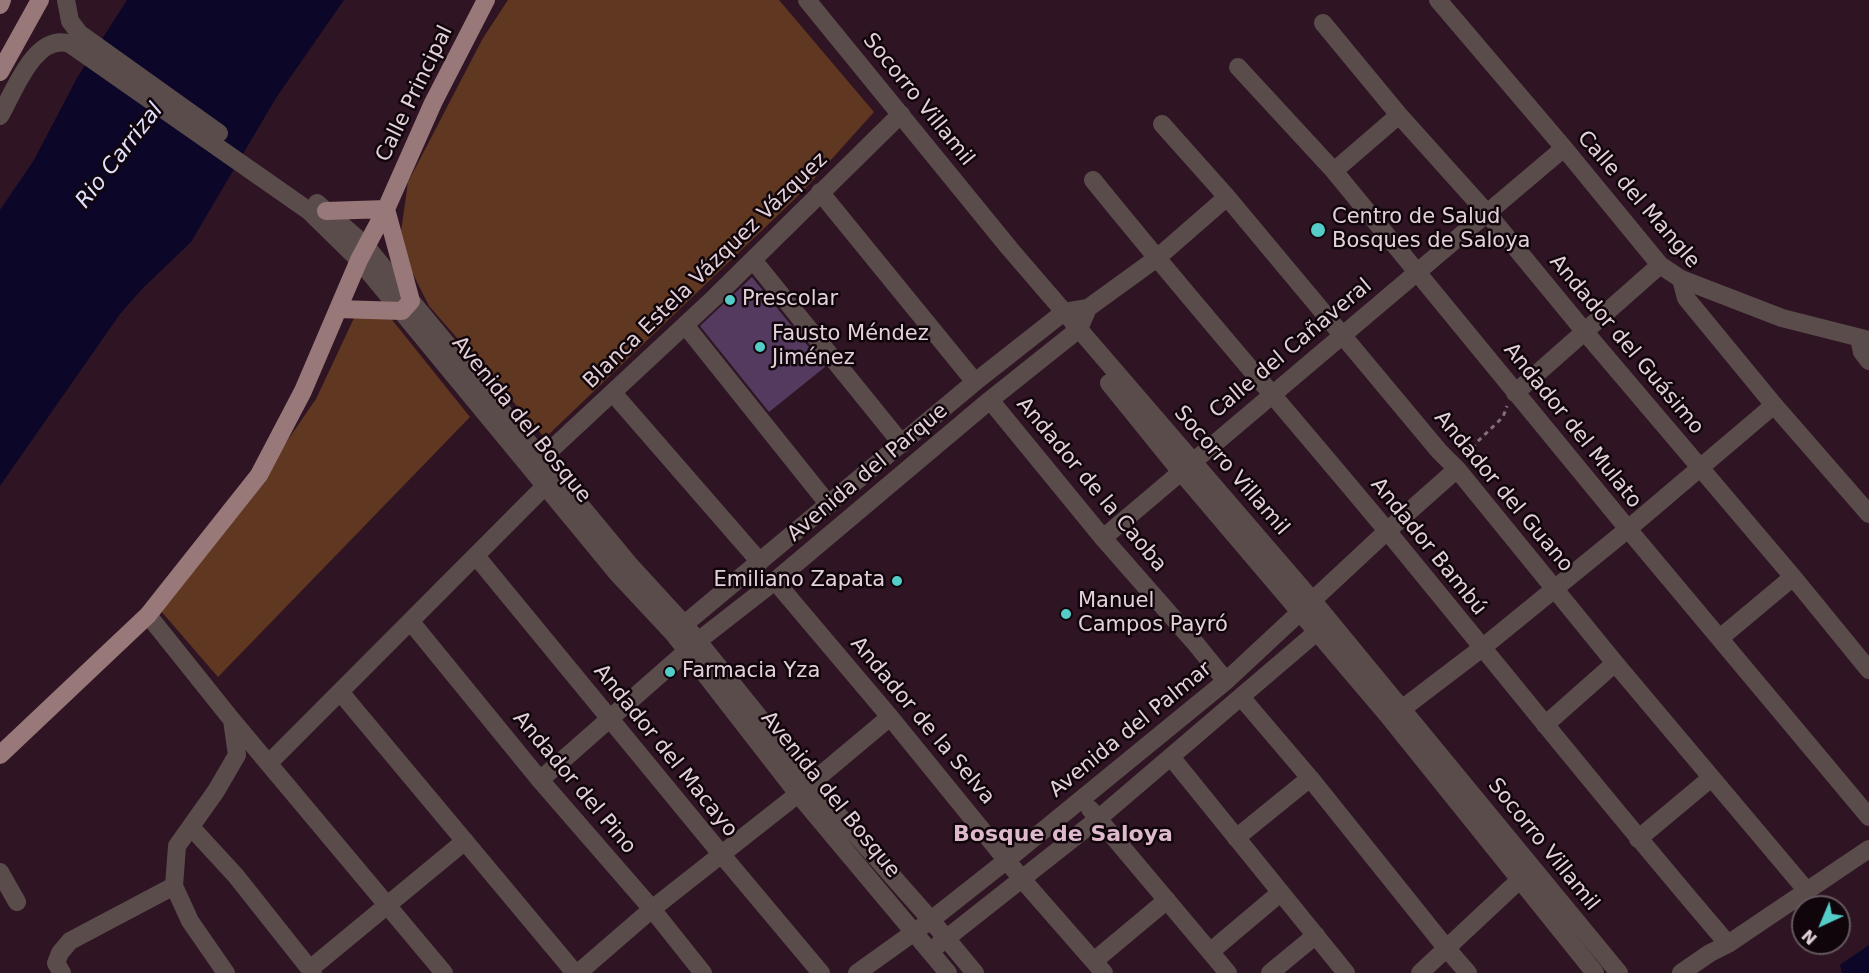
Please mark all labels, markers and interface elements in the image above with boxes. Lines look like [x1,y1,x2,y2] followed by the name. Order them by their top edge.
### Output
[371,22,459,166] street label: Calle Principal
[857,29,979,171] street label: Socorro Villamil
[71,98,169,214] water label: Rio Carrizal
[1571,126,1705,274] street label: Calle del Mangle
[579,148,833,394] street label: Blanca Estela Vázquez Vázquez
[1332,205,1530,255] place label: Centro de Salud Bosques de Saloya
[1309,221,1327,239] marker: Centro de Salud Bosques de Saloya
[1544,250,1708,440] street label: Andador del Guásimo
[1205,274,1377,424] street label: Calle del Cañaveral
[742,287,838,313] place label: Prescolar
[723,293,737,307] marker: Prescolar
[772,322,929,372] place label: Fausto Méndez Jiménez
[446,332,596,508] street label: Avenida del Bosque
[1498,338,1646,514] street label: Andador del Mulato
[753,340,767,354] marker: Fausto Méndez Jiménez
[1011,393,1171,577] street label: Andador de la Caoba
[783,399,953,547] street label: Avenida del Parque
[1168,401,1294,541] street label: Socorro Villamil
[1428,406,1578,578] street label: Andador del Guano
[1365,473,1491,621] street label: Andador Bambú
[714,568,885,594] place label: Emiliano Zapata
[890,574,904,588] marker: Emiliano Zapata
[1078,589,1228,639] place label: Manuel Campos Payró
[1059,607,1073,621] marker: Manuel Campos Payró
[845,632,999,810] street label: Andador de la Selva
[1045,657,1217,803] street label: Avenida del Palmar
[682,659,820,685] place label: Farmacia Yza
[588,660,742,842] street label: Andador del Macayo
[663,665,677,679] marker: Farmacia Yza
[507,707,641,859] street label: Andador del Pino
[755,707,905,883] street label: Avenida del Bosque
[1482,774,1604,916] street label: Socorro Villamil
[953,822,1173,848] district label: Bosque de Saloya
[1791,895,1851,955] north arrow
[1798,925,1821,948] text: N

